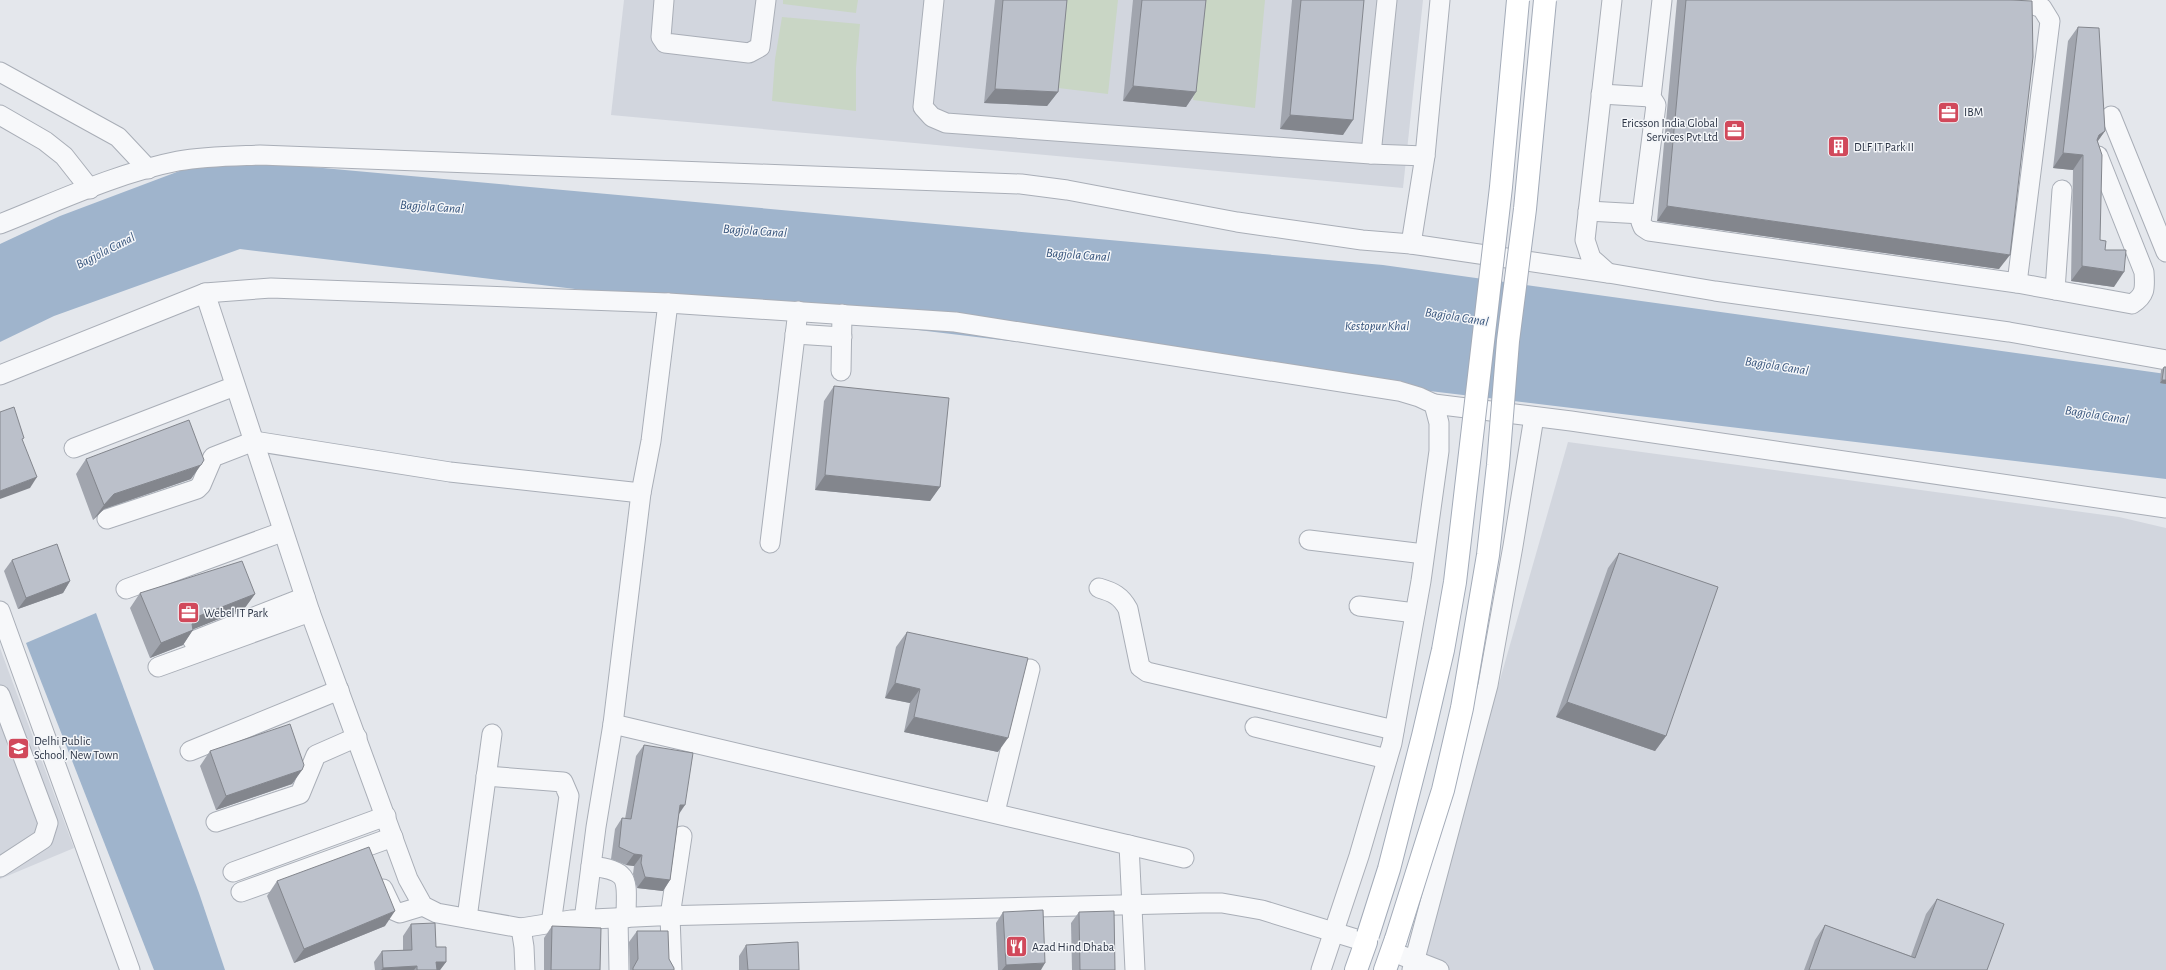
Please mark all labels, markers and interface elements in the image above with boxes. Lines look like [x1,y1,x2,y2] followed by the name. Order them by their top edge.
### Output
[1935,99,1961,125] office icon: IBM
[1964,106,1983,118] place label: IBM
[1622,117,1718,143] place label: Ericsson India Global Services Pvt Ltd
[1721,117,1747,143] office icon: Ericsson India Global Services Pvt Ltd
[1826,134,1852,160] building icon: DLF IT Park II
[1854,141,1914,153] place label: DLF IT Park II
[399,199,464,216] water label: Bagjola Canal
[722,223,787,240] water label: Bagjola Canal
[74,231,137,272] water label: Bagjola Canal
[1045,247,1110,264] water label: Bagjola Canal
[1424,306,1489,329] water label: Bagjola Canal
[1345,320,1409,333] water label: Kestopur Khal
[1744,355,1809,378] water label: Bagjola Canal
[2064,404,2129,427] water label: Bagjola Canal
[176,600,202,626] office icon: Webel IT Park
[204,607,269,619] place label: Webel IT Park
[6,735,32,761] school or university icon: Delhi Public School, New Town
[34,735,118,761] place label: Delhi Public School, New Town
[1003,934,1029,960] restaurant icon: Azad Hind Dhaba
[1032,941,1115,953] place label: Azad Hind Dhaba

